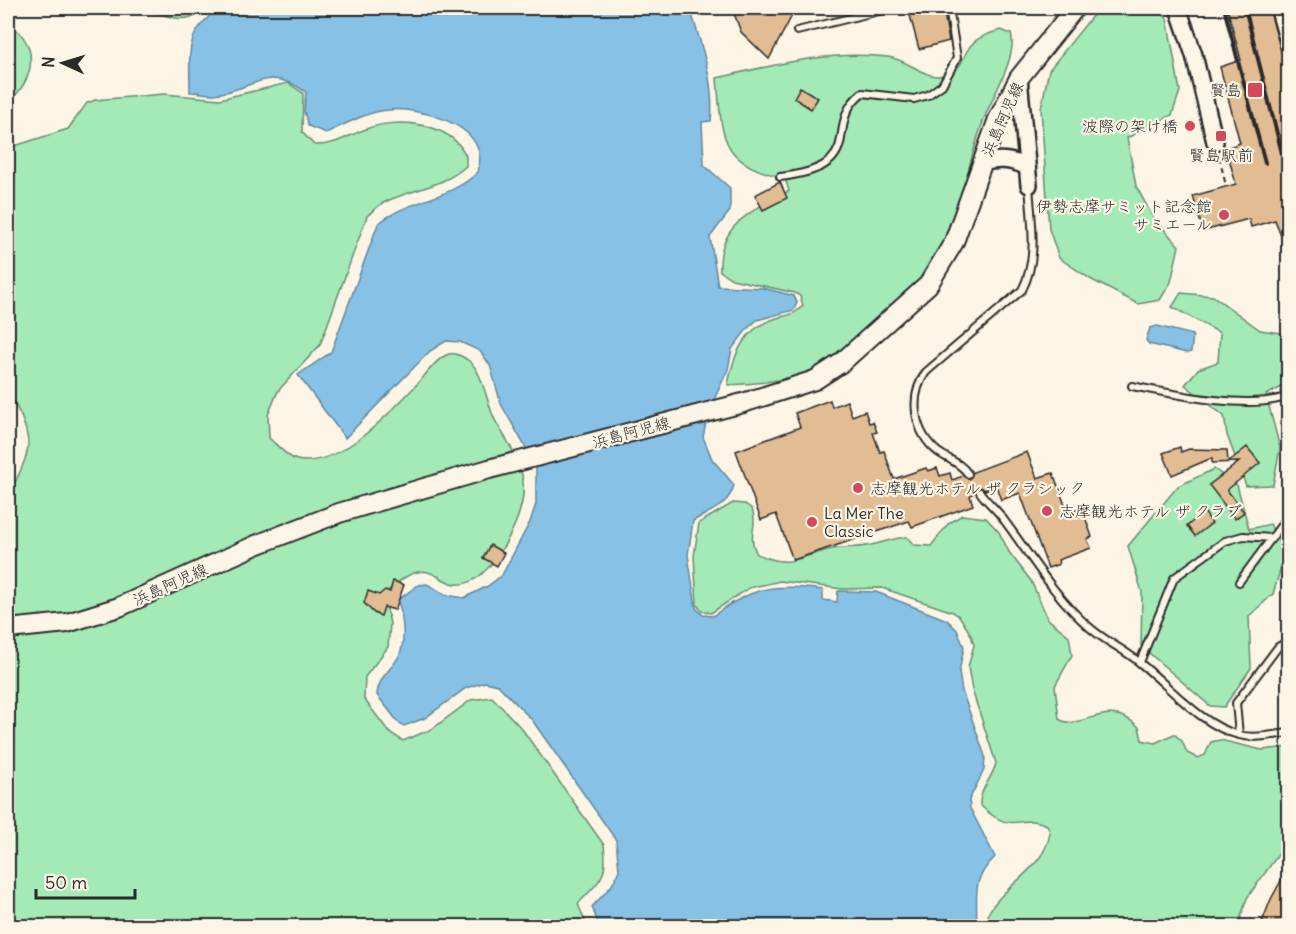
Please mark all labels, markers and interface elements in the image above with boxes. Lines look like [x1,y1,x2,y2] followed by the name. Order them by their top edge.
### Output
[33,33,93,93] north arrow
[38,56,58,68] text: N
[977,78,1027,160] street label: 浜島阿児線
[1210,80,1242,100] place label: 賢島
[1246,81,1264,99] marker: 賢島
[1082,116,1178,136] place label: 波際の架け橋
[1183,119,1197,133] marker: 波際の架け橋
[1214,129,1228,143] marker: 賢島駅前
[1189,145,1253,165] place label: 賢島駅前
[1036,196,1212,234] place label: 伊勢志摩サミット記念館 サミエール
[1217,208,1231,222] marker: 伊勢志摩サミット記念館 サミエール
[590,412,672,452] street label: 浜島阿児線
[870,478,1085,498] place label: 志摩観光ホテル ザ クラシック
[851,481,865,495] marker: 志摩観光ホテル ザ クラシック
[1059,501,1242,521] place label: 志摩観光ホテル ザ クラブ
[824,503,904,541] place label: La Mer The Classic
[1040,504,1054,518] marker: 志摩観光ホテル ザ クラブ
[805,515,819,529] marker: La Mer The Classic
[129,559,211,609] street label: 浜島阿児線
[36,862,135,900] scale bar
[45,871,87,894] text: 50 m

